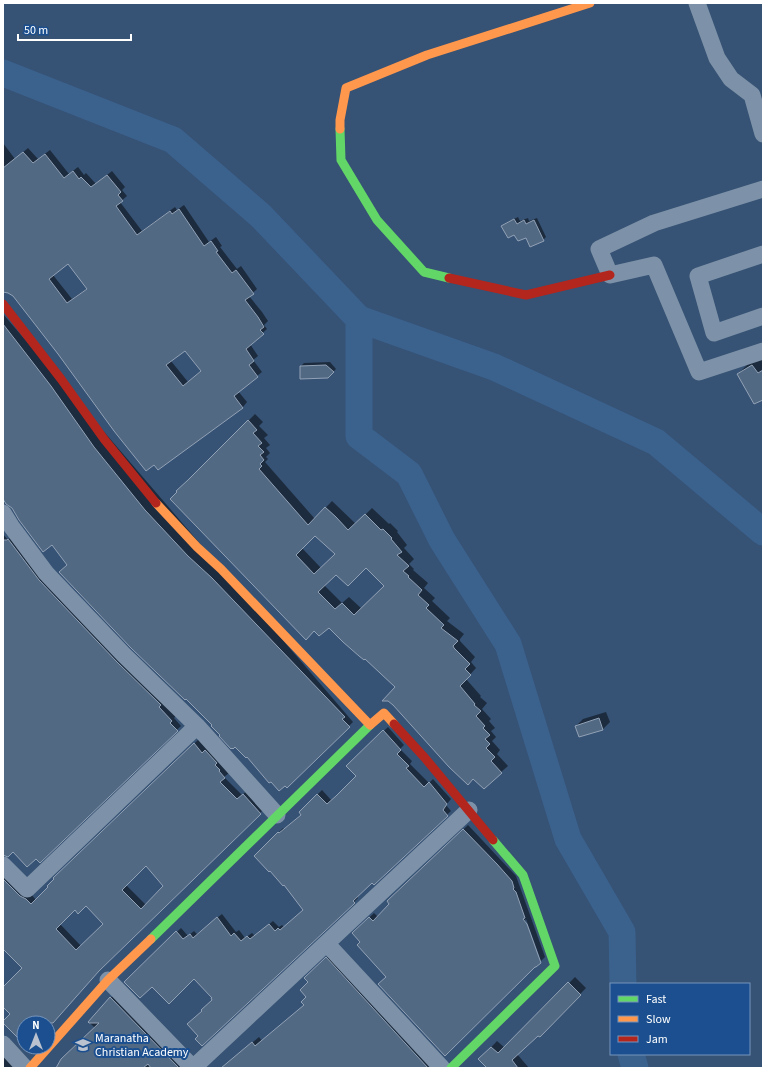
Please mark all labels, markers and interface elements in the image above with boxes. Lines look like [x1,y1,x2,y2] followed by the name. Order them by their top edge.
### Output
[18,16,131,42] scale bar
[24,22,48,39] text: 50 m
[610,983,750,1055] legend
[646,991,666,1008] text: Fast
[646,1011,671,1028] text: Slow
[16,1015,56,1055] north arrow
[32,1018,40,1033] text: N
[95,1030,189,1061] place label: Maranatha Christian Academy
[646,1031,668,1048] text: Jam
[74,1036,92,1054] school or university icon: Maranatha Christian Academy

